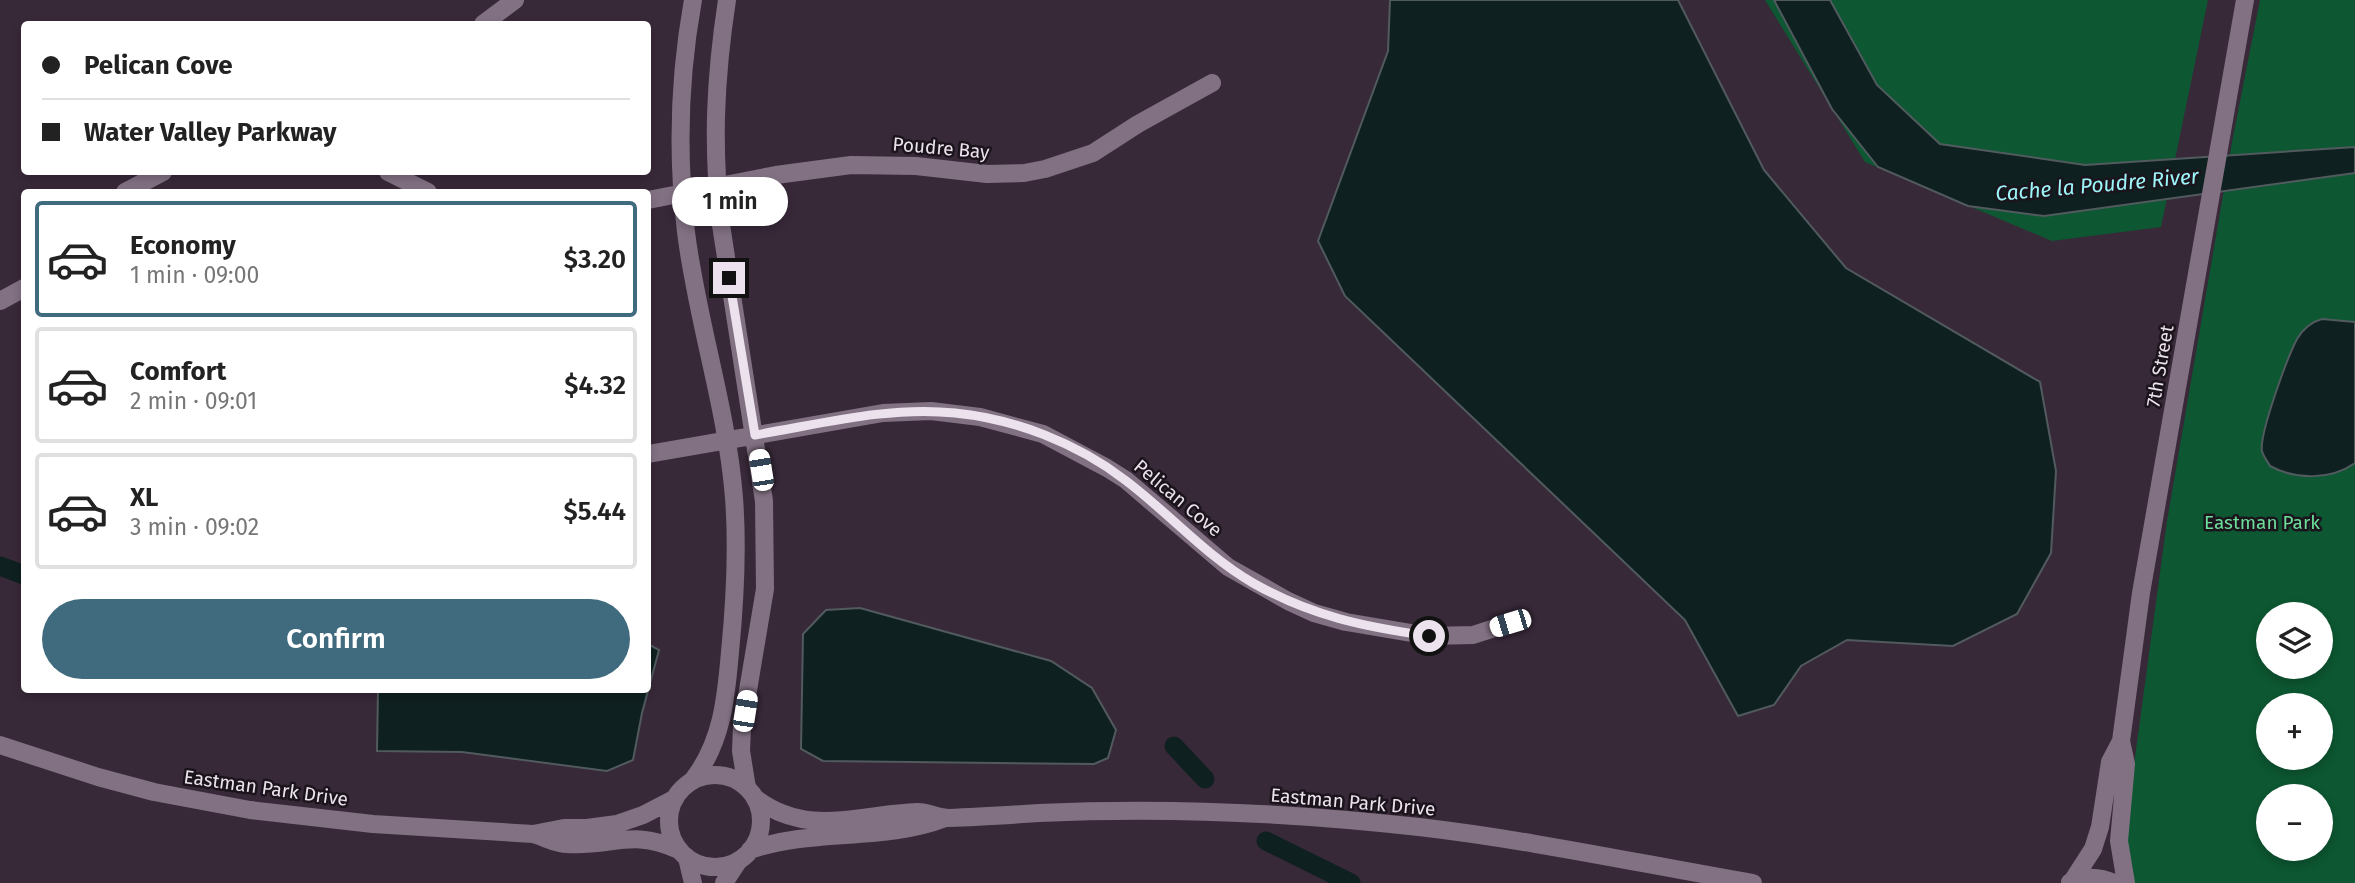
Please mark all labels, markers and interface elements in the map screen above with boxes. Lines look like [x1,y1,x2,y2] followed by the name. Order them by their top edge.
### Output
[84,50,233,81] text: Pelican Cove
[84,117,337,148] text: Water Valley Parkway
[892,132,991,164] street label: Poudre Bay
[1994,163,2201,207] water label: Cache la Poudre River
[671,176,787,226] callout: 1 min
[702,187,758,215] text: 1 min
[46,228,109,291] icon: car
[130,230,236,261] text: Economy
[564,244,626,275] text: $3.20
[130,261,259,289] text: 1 min · 09:00
[713,262,745,294] route end
[2141,323,2179,409] street label: 7th Street
[46,354,109,417] icon: car
[130,356,226,387] text: Comfort
[564,370,626,401] text: $4.32
[130,387,257,415] text: 2 min · 09:01
[748,448,775,492] car
[1129,454,1227,542] street label: Pelican Cove
[46,480,109,543] icon: car
[130,482,158,513] text: XL
[564,496,626,527] text: $5.44
[2204,511,2320,534] park label: Eastman Park
[130,513,259,541] text: 3 min · 09:02
[42,599,630,679] button: Confirm
[2256,602,2333,861] map controls
[2256,602,2333,679] button: layers
[1487,607,1534,639] car
[1413,620,1445,652] route start
[732,689,759,733] car
[2256,693,2333,770] button: +
[182,765,350,811] street label: Eastman Park Drive
[1270,783,1436,821] street label: Eastman Park Drive
[2256,784,2333,861] button: −

